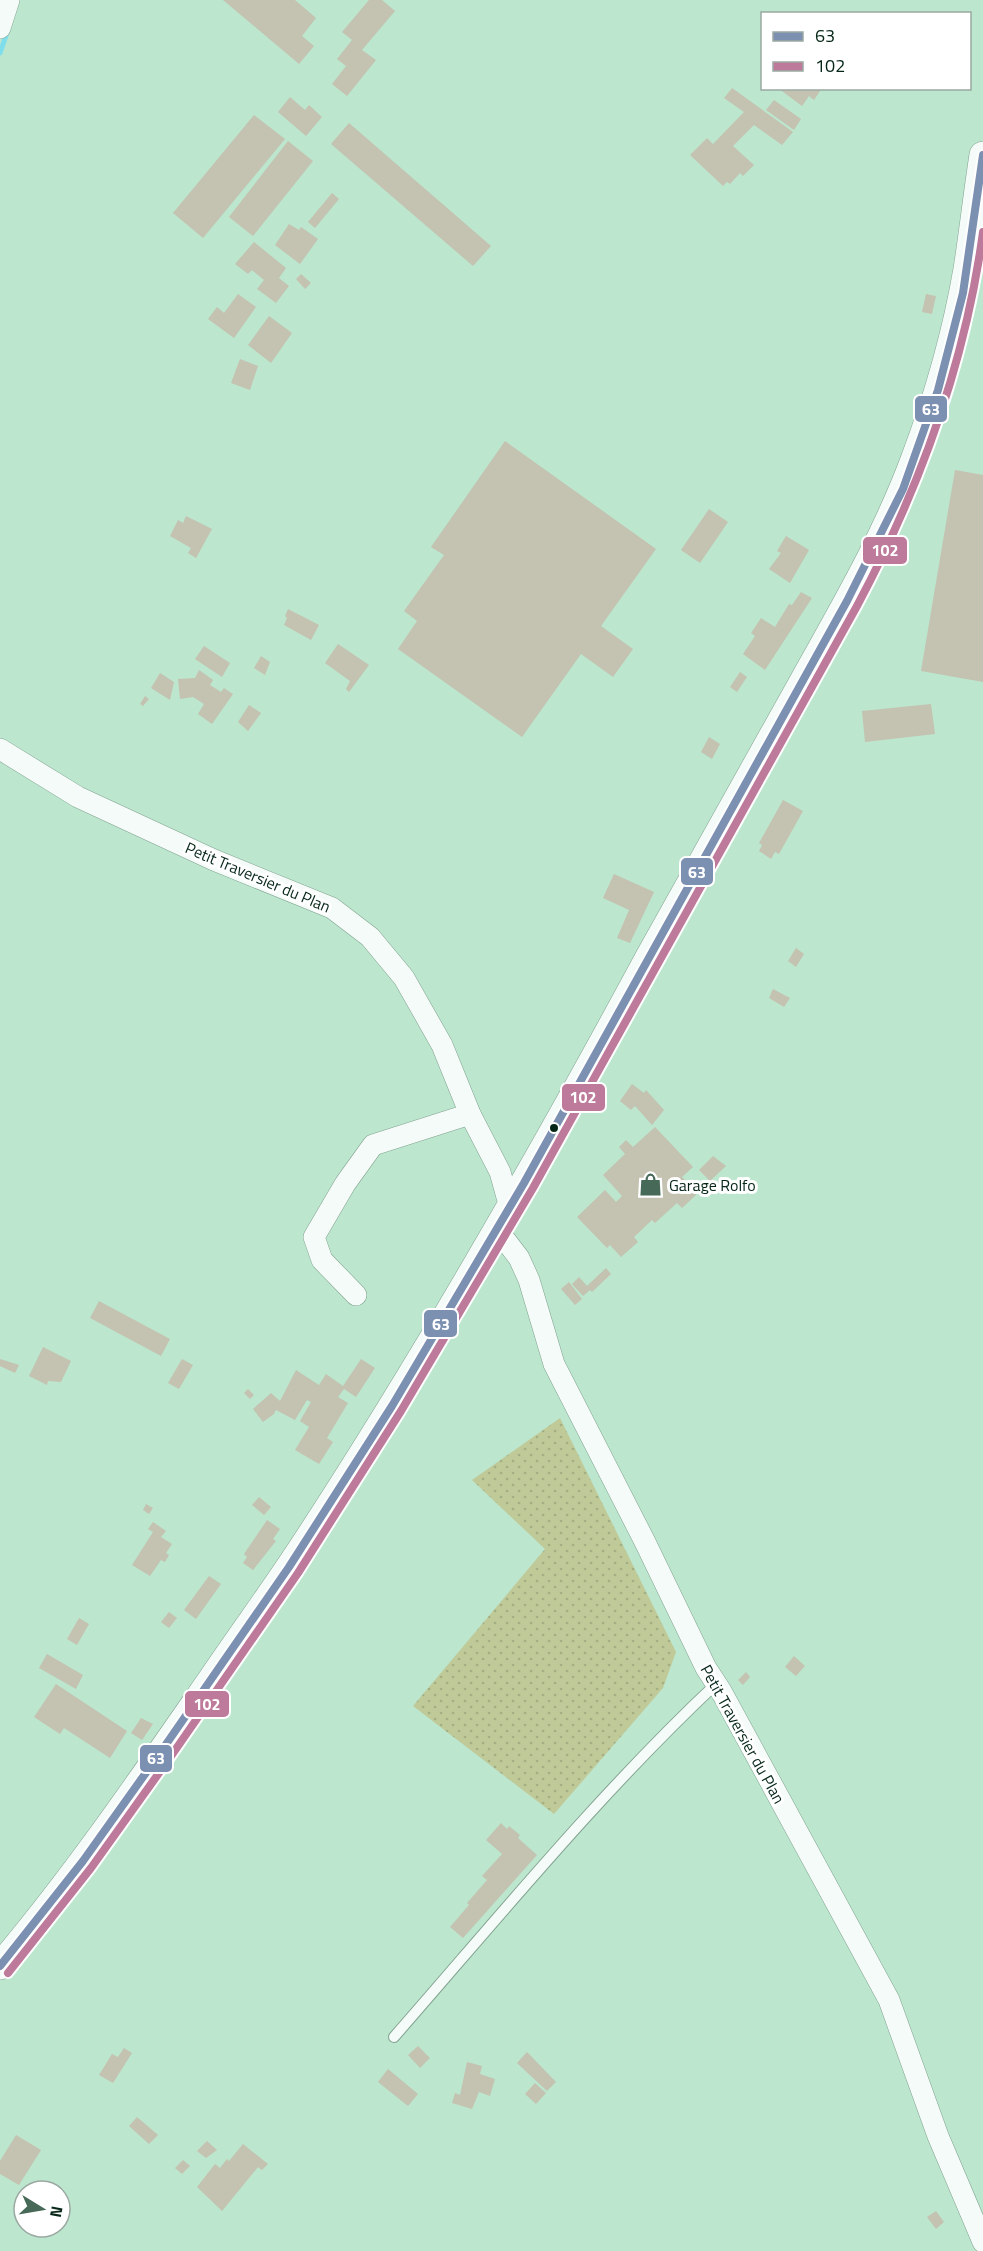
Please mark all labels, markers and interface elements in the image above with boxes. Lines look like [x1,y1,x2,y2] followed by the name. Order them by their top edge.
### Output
[761,12,971,90] legend
[815,22,835,49] text: 63
[815,52,845,79] text: 102
[914,395,948,423] line badge: 63
[922,397,940,421] text: 63
[862,536,908,565] line badge: 102
[872,538,898,562] text: 102
[182,836,334,918] street label: Petit Traversier du Plan
[680,857,714,886] line badge: 63
[688,860,706,884] text: 63
[561,1083,606,1112] line badge: 102
[570,1085,596,1109] text: 102
[548,1122,560,1134] unlabelled marker
[638,1172,664,1198] shop icon: Garage Rolfo
[669,1173,756,1197] place label: Garage Rolfo
[423,1309,458,1338] line badge: 63
[432,1312,450,1336] text: 63
[695,1660,791,1808] street label: Petit Traversier du Plan
[184,1690,230,1718] line badge: 102
[194,1692,220,1716] text: 102
[139,1744,173,1773] line badge: 63
[147,1746,165,1770] text: 63
[12,2179,72,2239] north arrow
[44,2204,70,2220] text: N

